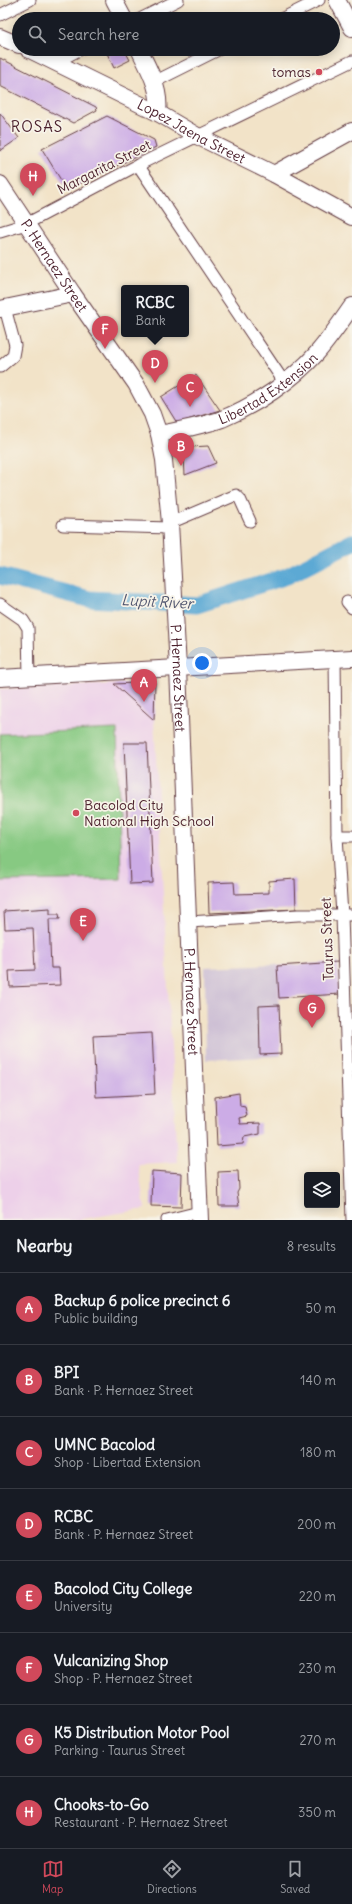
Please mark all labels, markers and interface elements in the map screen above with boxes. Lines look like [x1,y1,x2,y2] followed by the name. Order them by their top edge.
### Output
[12,12,340,56] search box
[26,23,48,45] icon: search
[58,25,139,44] text: Search here
[272,63,311,81] place label: tomas
[314,67,324,77] marker: tomas
[134,95,249,168] street label: Lopez Jaena Street
[11,117,63,136] district label: ROSAS
[54,136,154,198] street label: Margarita Street
[20,163,46,196] pin: H
[17,216,92,316] street label: P. Hernaez Street
[121,285,189,337] popup
[135,293,175,312] text: RCBC
[135,312,166,329] text: Bank
[92,316,118,349] pin: F
[216,349,322,429] street label: Libertad Extension
[142,350,168,383] pin: D
[177,374,203,407] pin: C
[168,433,194,466] pin: B
[121,590,195,613] water label: Lupit River
[167,624,190,732] street label: P. Hernaez Street
[192,653,212,673] your location
[131,669,157,702] pin: A
[84,796,214,830] place label: Bacolod City National High School
[71,808,81,818] marker: Bacolod City National High School
[317,897,337,981] street label: Taurus Street
[70,908,96,941] pin: E
[180,948,202,1056] street label: P. Hernaez Street
[299,995,325,1028] pin: G
[304,1172,340,1208] map controls
[304,1172,340,1208] button: layers
[16,1235,72,1257] text: Nearby
[287,1238,336,1255] text: 8 results
[54,1291,230,1310] text: Backup 6 police precinct 6
[25,1300,33,1317] text: A
[305,1300,336,1317] text: 50 m
[54,1310,138,1327] text: Public building
[54,1363,79,1382] text: BPI
[25,1372,33,1389] text: B
[300,1372,336,1389] text: 140 m
[54,1382,193,1399] text: Bank · P. Hernaez Street
[54,1435,155,1454] text: UMNC Bacolod
[25,1444,33,1461] text: C
[300,1444,336,1461] text: 180 m
[54,1454,201,1471] text: Shop · Libertad Extension
[54,1507,93,1526] text: RCBC
[24,1516,34,1533] text: D
[297,1516,336,1533] text: 200 m
[54,1526,193,1543] text: Bank · P. Hernaez Street
[54,1579,192,1598] text: Bacolod City College
[25,1588,33,1605] text: E
[299,1588,336,1605] text: 220 m
[54,1598,112,1615] text: University
[54,1651,168,1670] text: Vulcanizing Shop
[25,1660,33,1677] text: F
[298,1660,336,1677] text: 230 m
[54,1670,192,1687] text: Shop · P. Hernaez Street
[54,1723,229,1742] text: K5 Distribution Motor Pool
[24,1732,34,1749] text: G
[299,1732,336,1749] text: 270 m
[54,1742,185,1759] text: Parking · Taurus Street
[54,1795,149,1814] text: Chooks-to-Go
[24,1804,34,1821] text: H
[298,1804,336,1821] text: 350 m
[54,1814,228,1831] text: Restaurant · P. Hernaez Street
[42,1858,64,1896] tab: Map
[147,1858,197,1896] tab: Directions
[280,1858,310,1896] tab: Saved

